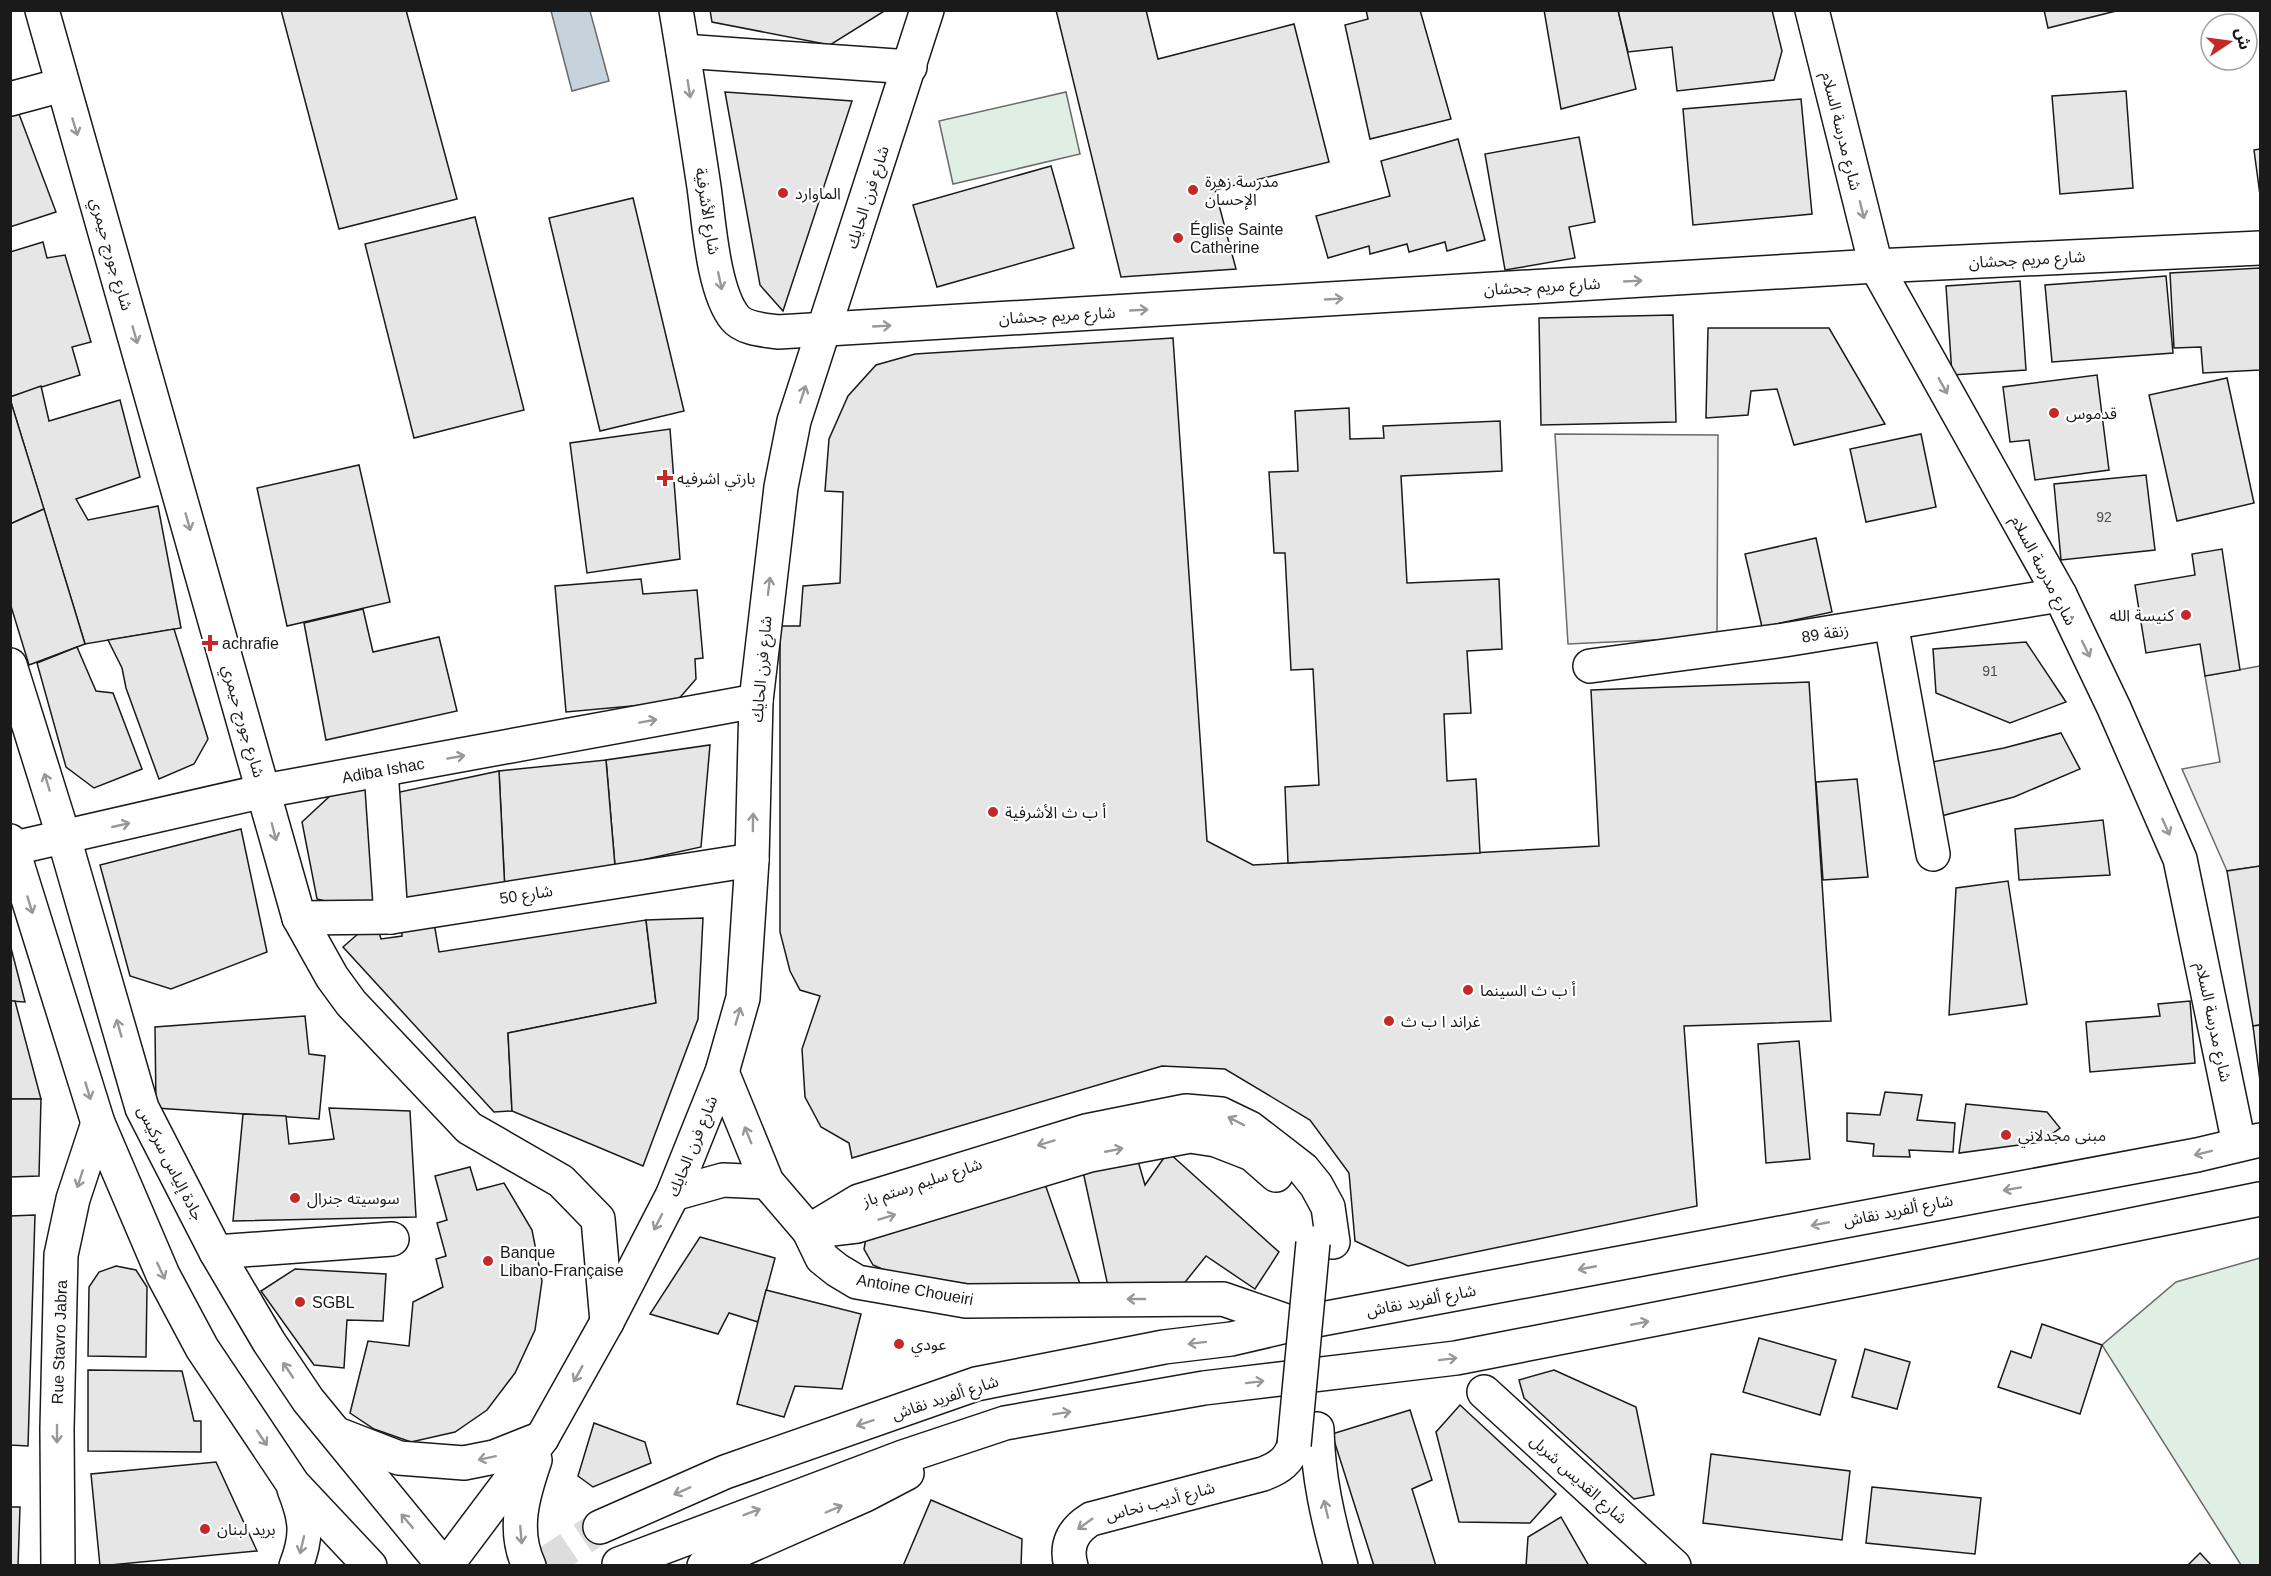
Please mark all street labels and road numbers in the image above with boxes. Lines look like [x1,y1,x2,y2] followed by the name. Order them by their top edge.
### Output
[1815,70,1864,193] street label: شارع مدرسة السلام
[843,144,896,252] street label: شارع فرن الحايك
[688,166,723,257] street label: شارع الأشرفية
[83,196,136,313] street label: شارع جورج حيمري
[1968,248,2086,275] street label: شارع مريم جحشان
[1483,275,1601,302] street label: شارع مريم جحشان
[998,304,1116,331] street label: شارع مريم جحشان
[2004,513,2080,630] street label: شارع مدرسة السلام
[748,615,779,723] street label: شارع فرن الحايك
[1800,621,1850,647] street label: زنقة 89
[215,663,268,780] street label: شارع جورج حيمري
[340,755,426,786] street label: Adiba Ishac
[498,882,554,911] street label: شارع 50
[2189,961,2234,1084] street label: شارع مدرسة السلام
[665,1093,724,1200] street label: شارع فرن الحايك
[133,1103,207,1224] street label: جادة إلياس سركيس
[859,1155,985,1214] street label: شارع سليم رستم باز
[1842,1191,1955,1233] street label: شارع ألفريد نقاش
[855,1271,975,1308] street label: Antoine Choueiri
[49,1279,70,1405] street label: Rue Stavro Jabra
[1365,1281,1478,1323] street label: شارع ألفريد نقاش
[889,1371,1002,1427] street label: شارع ألفريد نقاش
[1524,1432,1630,1530] street label: شارع القديس شربل
[1103,1478,1218,1528] street label: شارع أديب نحاس

